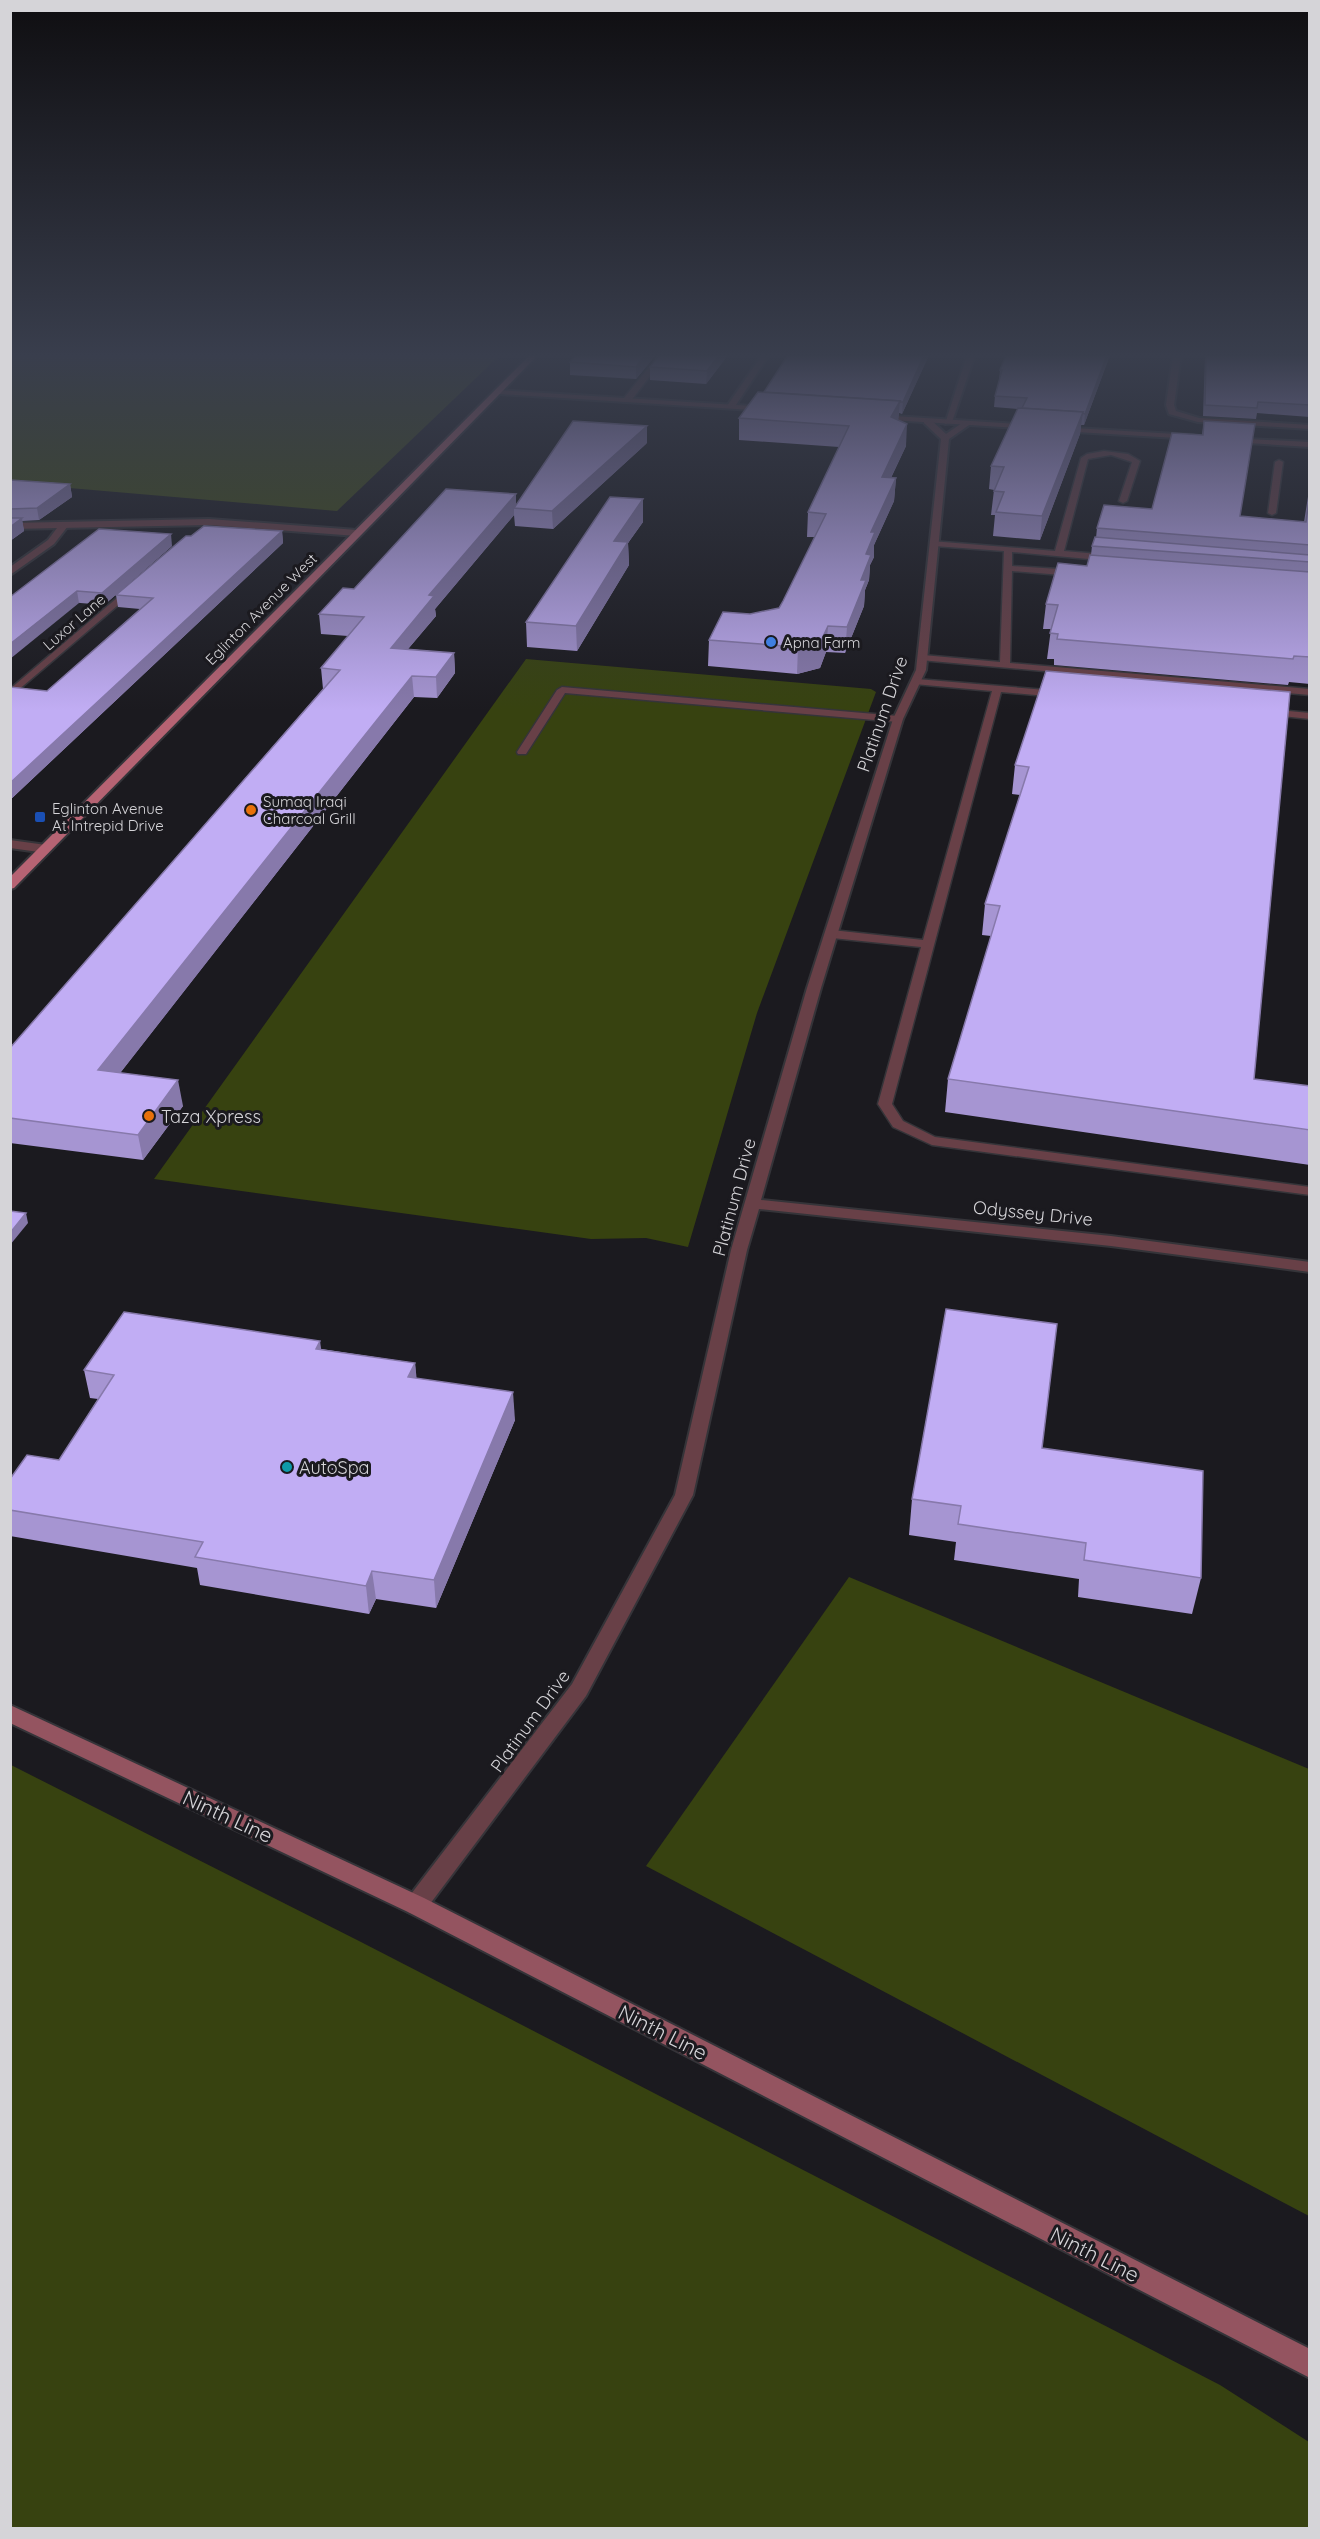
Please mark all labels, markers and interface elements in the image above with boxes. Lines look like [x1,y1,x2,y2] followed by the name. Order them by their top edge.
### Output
[201,549,321,669] street label: Eglinton Avenue West
[39,590,109,654] street label: Luxor Lane
[783,633,860,652] place label: Apna Farm
[764,635,778,649] marker: Apna Farm
[851,653,913,775] street label: Platinum Drive
[263,792,356,828] place label: Sumaq Iraqi Charcoal Grill
[52,799,164,835] place label: Eglinton Avenue At Intrepid Drive
[244,803,258,817] marker: Sumaq Iraqi Charcoal Grill
[33,810,47,824] marker: Eglinton Avenue At Intrepid Drive
[161,1105,261,1128] place label: Taza Xpress
[142,1109,156,1123] marker: Taza Xpress
[707,1136,761,1258] street label: Platinum Drive
[972,1195,1094,1231] street label: Odyssey Drive
[299,1456,370,1479] place label: AutoSpa
[280,1460,294,1474] marker: AutoSpa
[485,1665,575,1777] street label: Platinum Drive
[179,1784,277,1848] street label: Ninth Line
[614,1999,712,2065] street label: Ninth Line
[1046,2221,1144,2287] street label: Ninth Line

